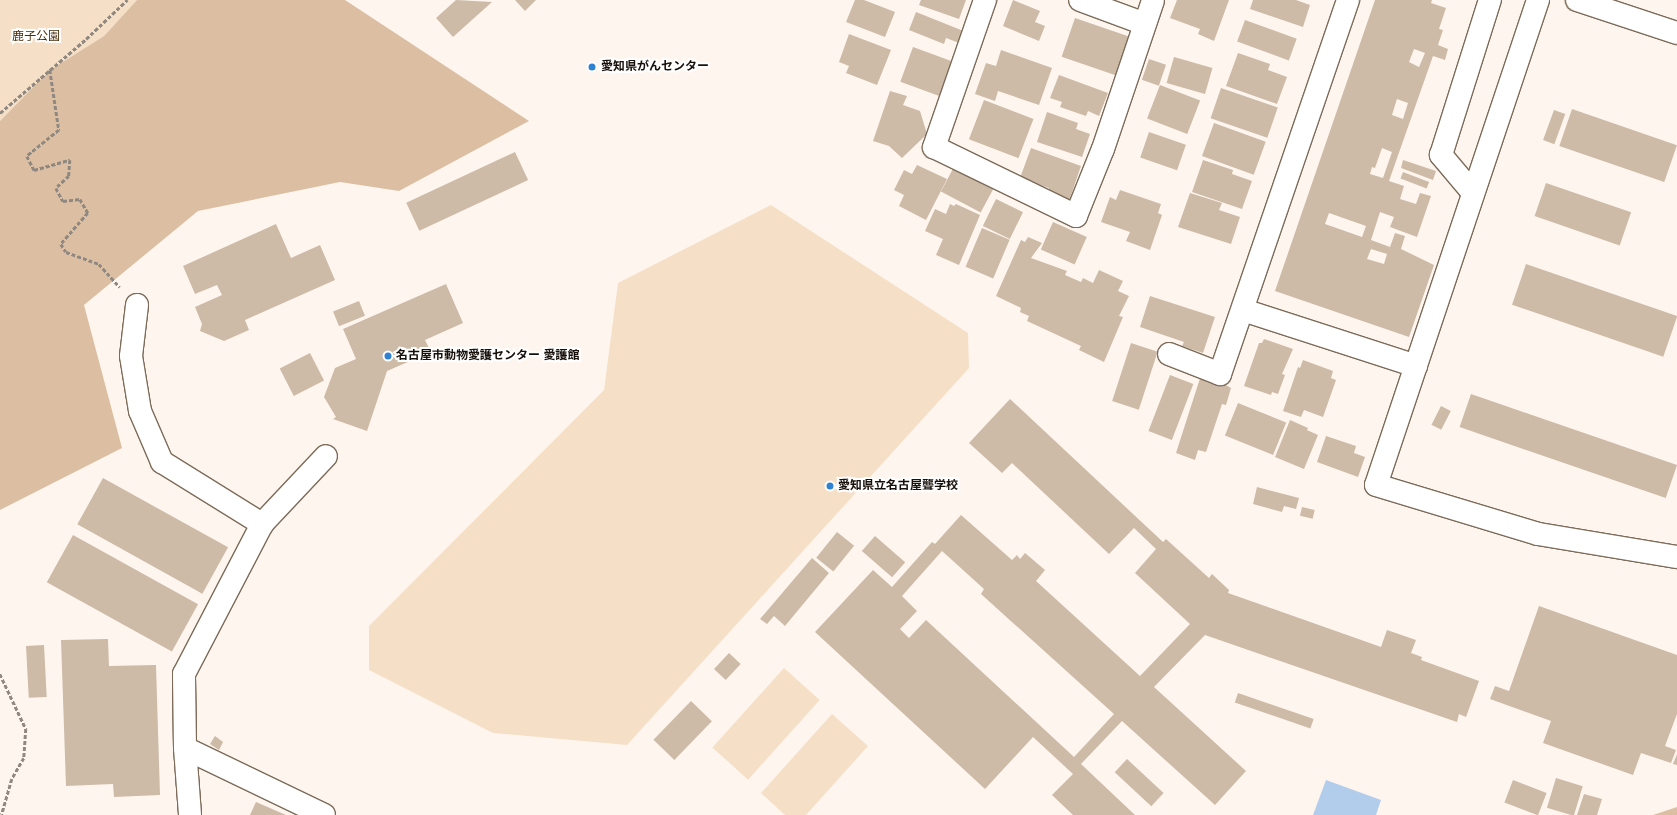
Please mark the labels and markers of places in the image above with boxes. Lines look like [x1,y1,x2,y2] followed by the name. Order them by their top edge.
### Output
[601,60,709,74] place label: 愛知県がんセンター
[586,61,598,73] marker: 愛知県がんセンター
[396,349,579,363] place label: 名古屋市動物愛護センター 愛護館
[383,351,393,361] marker: 名古屋市動物愛護センター 愛護館
[838,479,958,493] place label: 愛知県立名古屋聾学校
[825,481,835,491] marker: 愛知県立名古屋聾学校

